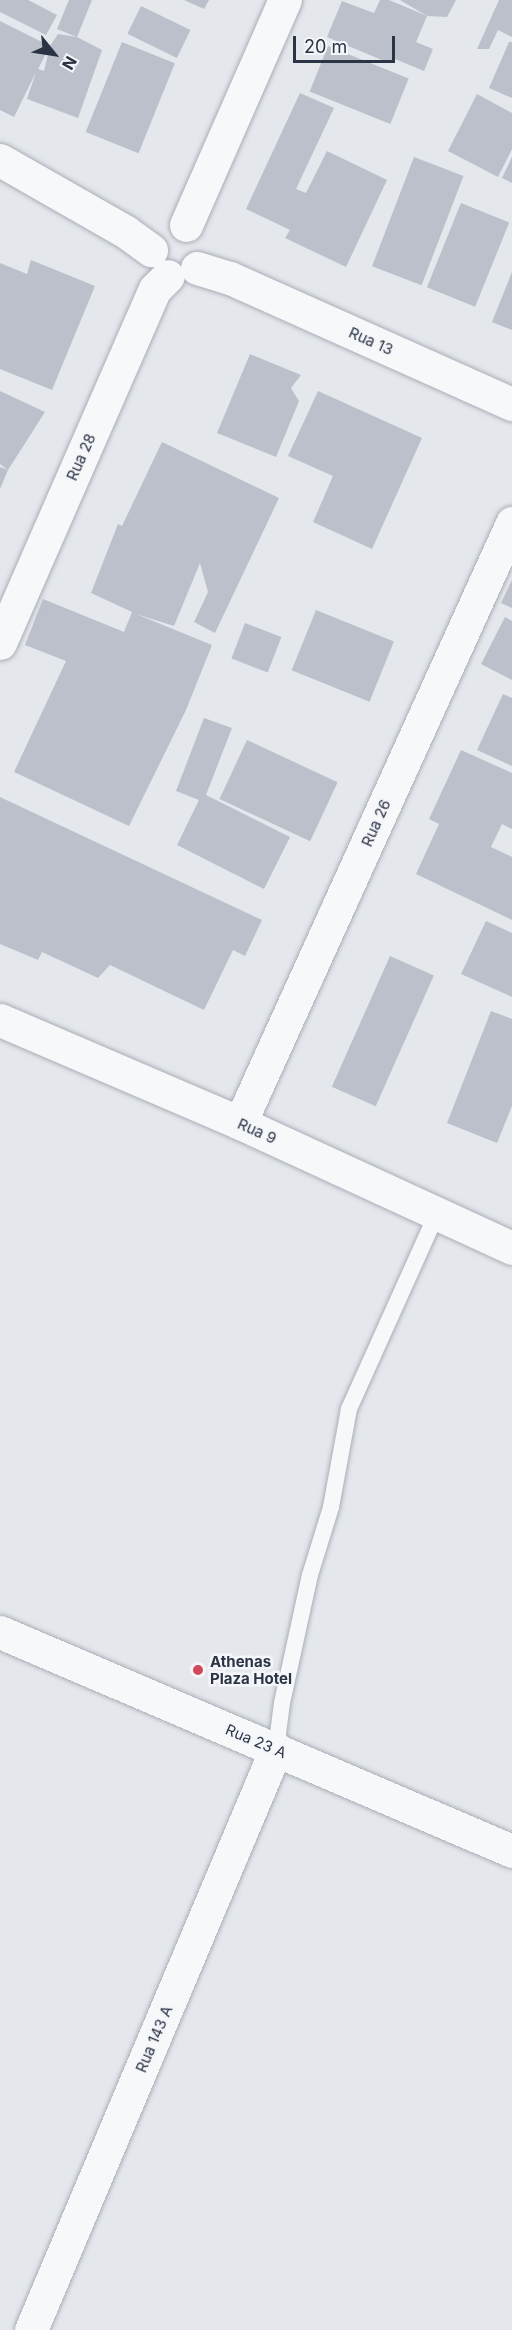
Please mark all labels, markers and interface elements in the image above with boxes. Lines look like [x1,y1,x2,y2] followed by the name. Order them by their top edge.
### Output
[24,24,84,84] north arrow
[296,24,398,62] scale bar
[304,36,347,57] text: 20 m
[58,53,81,73] text: N
[346,323,396,359] street label: Rua 13
[63,431,99,483] street label: Rua 28
[358,797,394,849] street label: Rua 26
[235,1115,279,1147] street label: Rua 9
[210,1652,292,1687] place label: Athenas Plaza Hotel
[191,1663,205,1677] marker: Athenas Plaza Hotel
[223,1720,289,1762] street label: Rua 23 A
[132,2003,176,2075] street label: Rua 143 A

